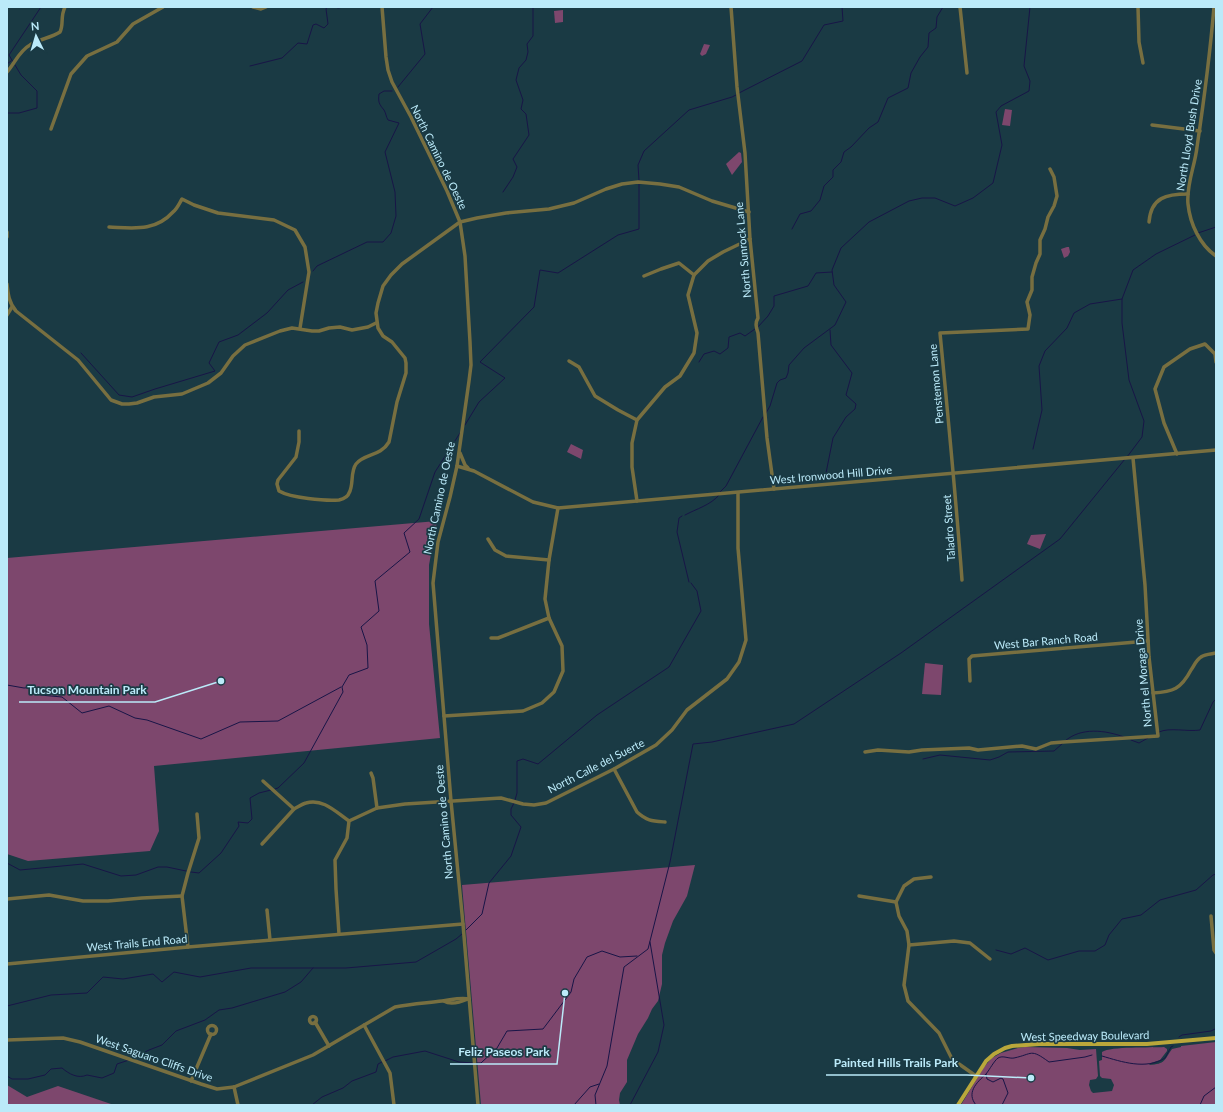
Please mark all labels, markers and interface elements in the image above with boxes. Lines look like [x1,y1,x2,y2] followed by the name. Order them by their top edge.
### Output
[16,16,56,56] north arrow
[30,19,40,32] text: N
[1173,78,1204,192] street label: North Lloyd Bush Drive
[408,102,471,211] street label: North Camino de Oeste
[732,201,753,299] street label: North Sunrock Lane
[926,343,945,424] street label: Penstemon Lane
[420,440,457,555] street label: North Camino de Oeste
[769,463,893,486] street label: West Ironwood Hill Drive
[940,494,957,562] street label: Taladro Street
[1131,618,1154,728] street label: North el Moraga Drive
[993,629,1098,652] street label: West Bar Ranch Road
[19,678,155,702] callout: Tucson Mountain Park
[27,682,147,697] text: Tucson Mountain Park
[545,735,647,796] street label: North Calle del Suerte
[432,764,455,880] street label: North Camino de Oeste
[86,932,188,953] street label: West Trails End Road
[1021,1028,1149,1043] street label: West Speedway Boulevard
[94,1031,215,1084] street label: West Saguaro Cliffs Drive
[450,1040,557,1064] callout: Feliz Paseos Park
[458,1044,550,1059] text: Feliz Paseos Park
[826,1051,967,1075] callout: Painted Hills Trails Park
[834,1055,959,1070] text: Painted Hills Trails Park

